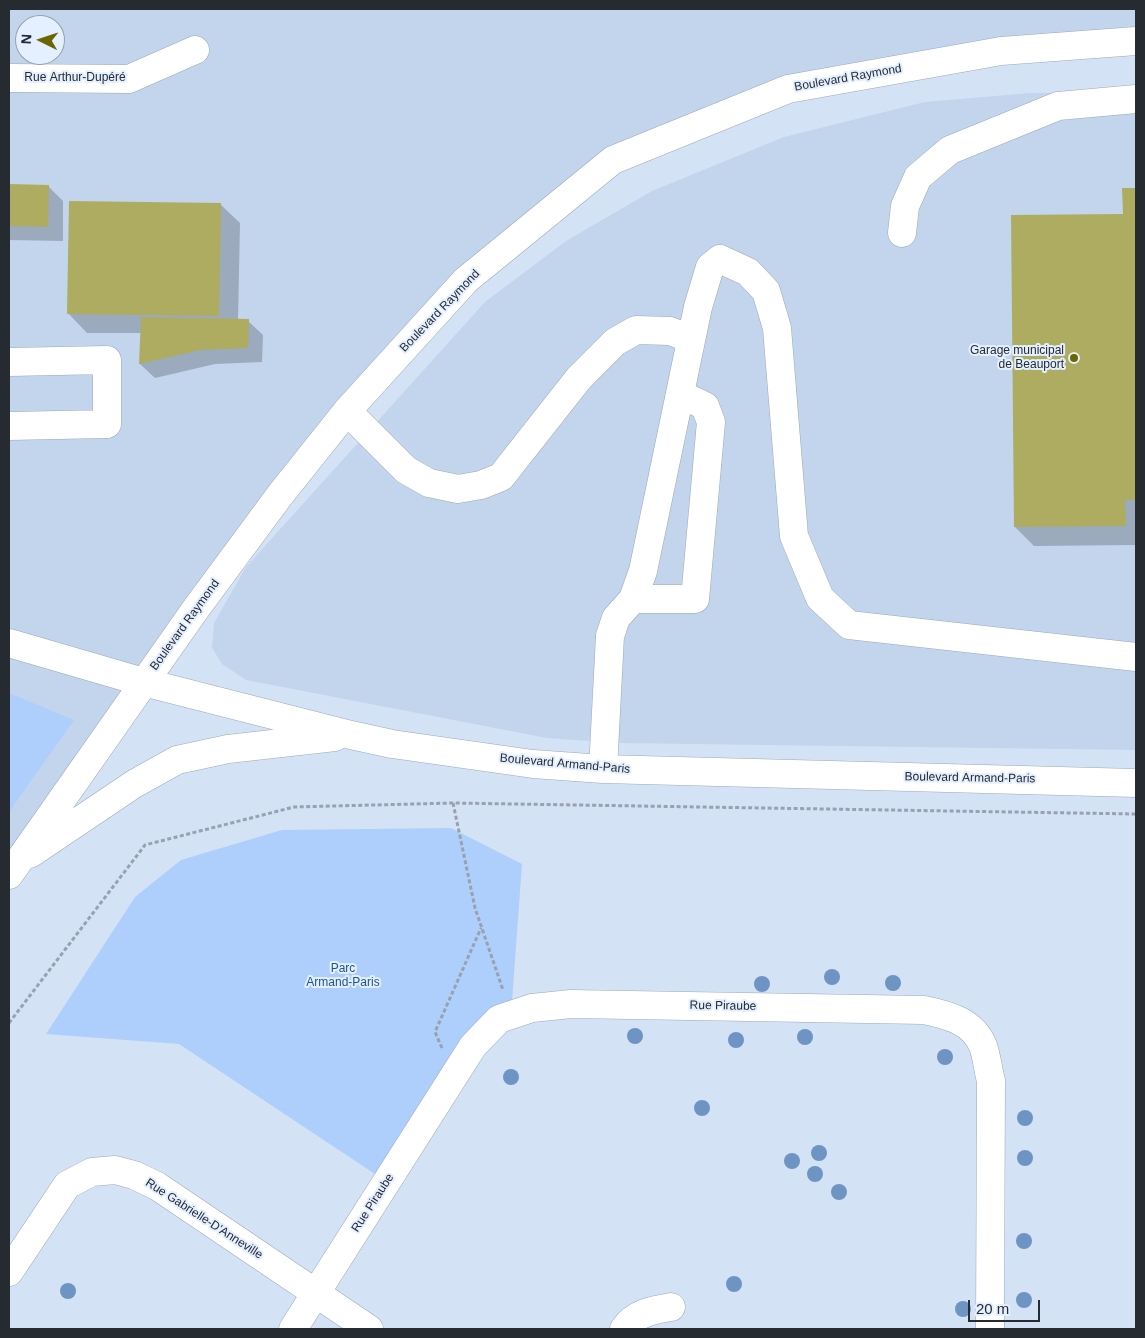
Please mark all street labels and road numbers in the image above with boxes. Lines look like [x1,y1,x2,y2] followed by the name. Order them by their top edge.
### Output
[793,61,903,95] street label: Boulevard Raymond
[24,71,126,85] street label: Rue Arthur-Dupéré
[397,267,483,355] street label: Boulevard Raymond
[147,577,223,673] street label: Boulevard Raymond
[499,751,631,777] street label: Boulevard Armand-Paris
[905,770,1035,786] street label: Boulevard Armand-Paris
[690,998,756,1014] street label: Rue Piraube
[349,1171,397,1235] street label: Rue Piraube
[143,1176,265,1262] street label: Rue Gabrielle-D'Anneville

